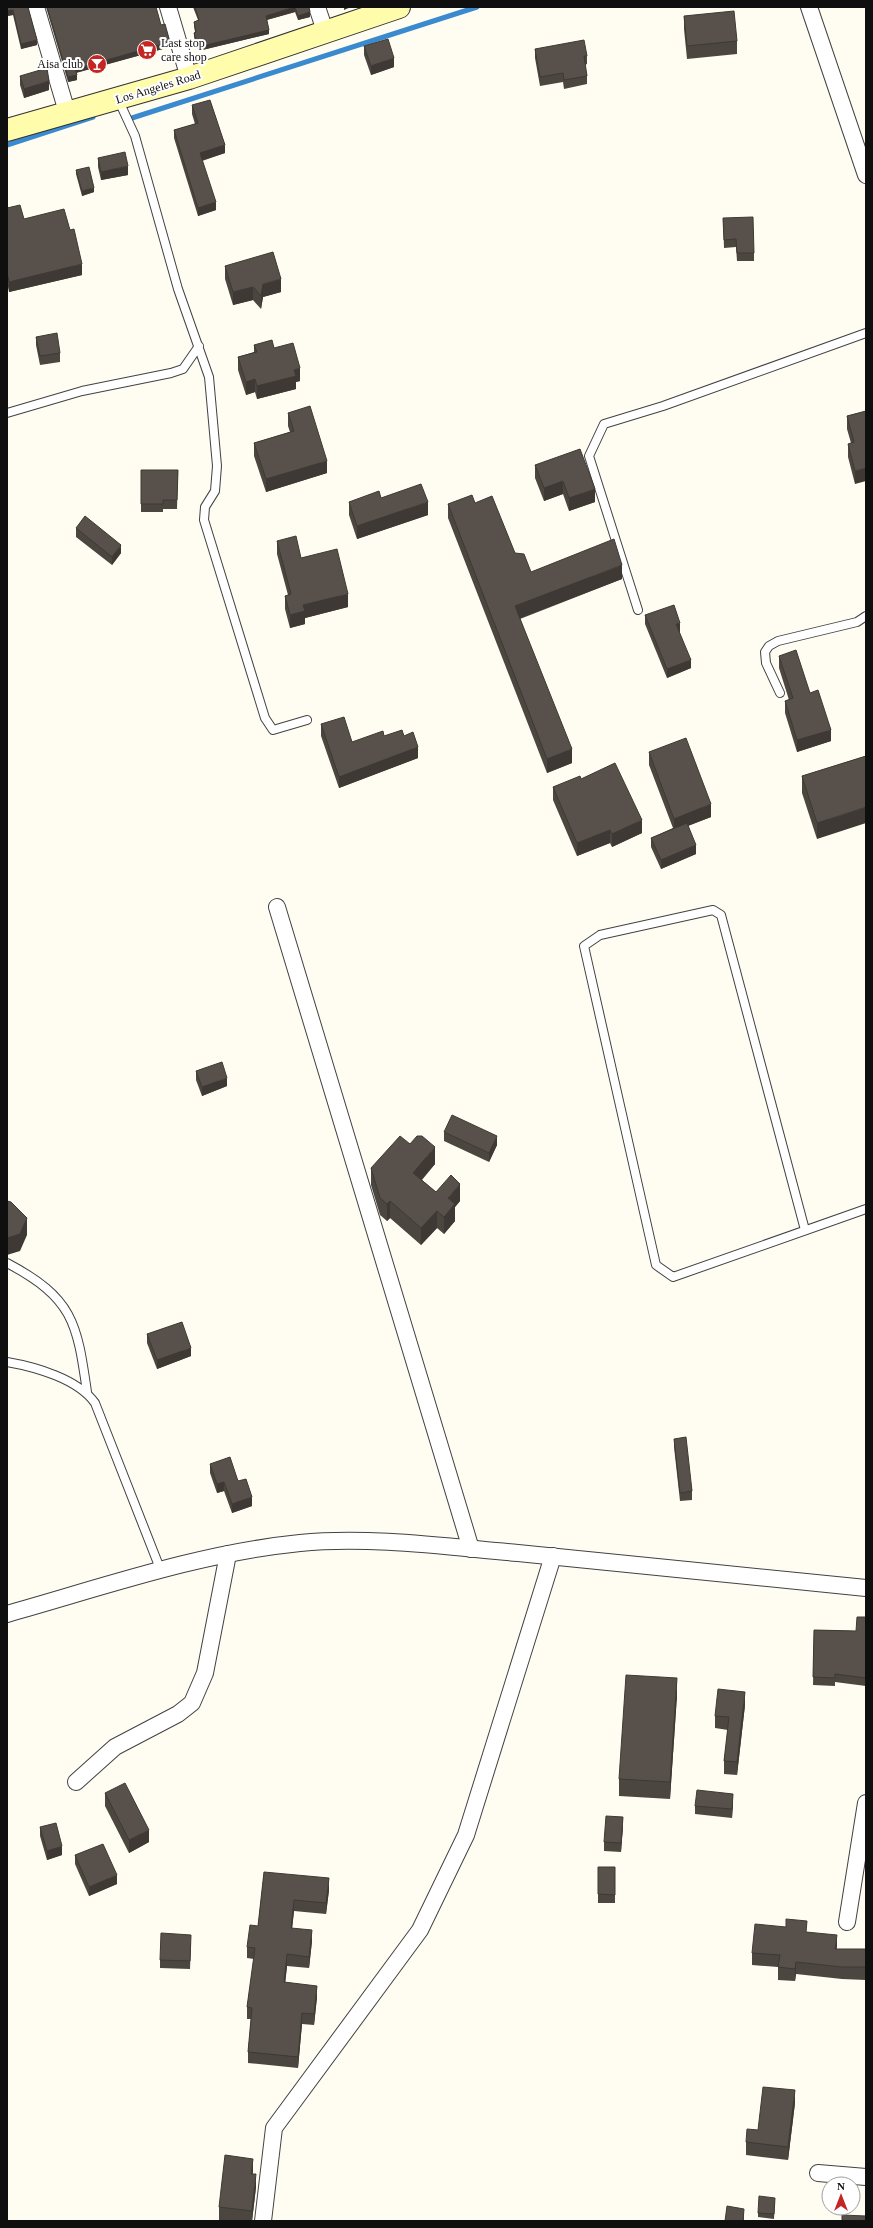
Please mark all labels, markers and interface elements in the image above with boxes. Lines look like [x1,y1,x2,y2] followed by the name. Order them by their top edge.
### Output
[161,36,207,64] place label: Last stop care shop
[136,39,158,61] supermarket icon: Last stop care shop
[86,53,108,75] bar icon: Aisa club
[37,57,83,71] place label: Aisa club
[114,67,202,107] street label: Los Angeles Road
[821,2176,861,2216] north arrow
[837,2180,845,2192] text: N

